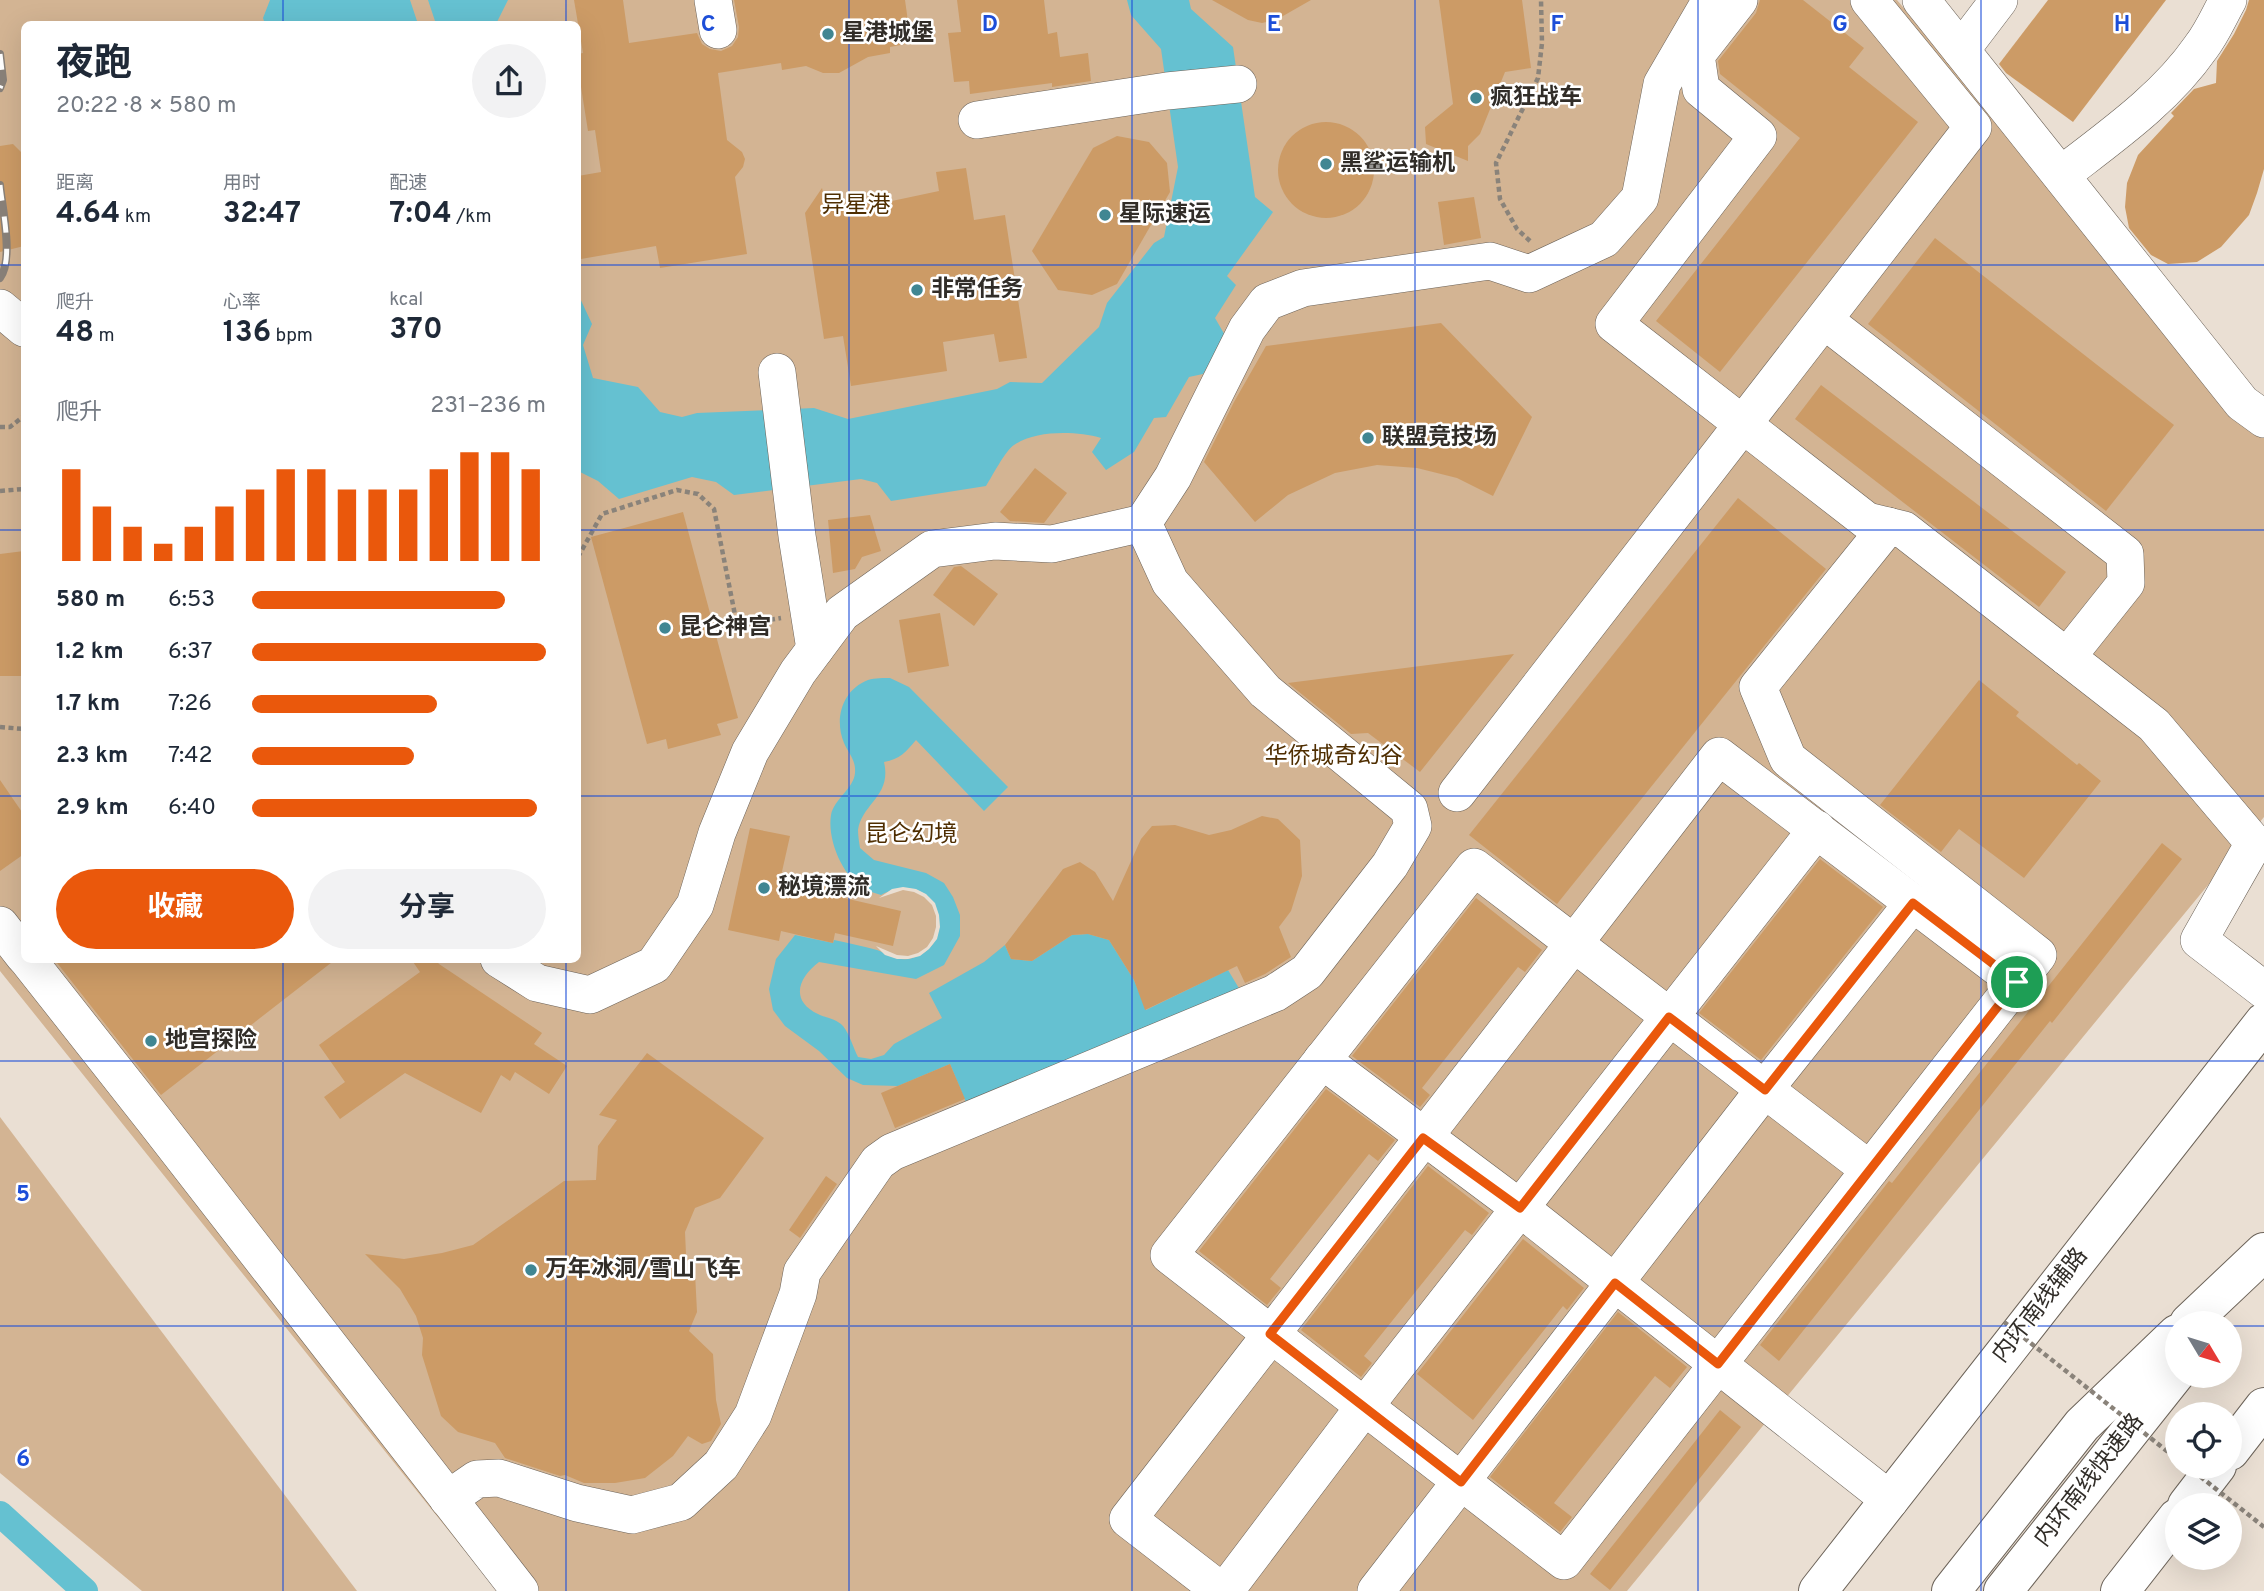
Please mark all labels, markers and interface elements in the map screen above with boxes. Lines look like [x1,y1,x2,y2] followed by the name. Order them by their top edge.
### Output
[701,11,715,40] text: C
[982,11,998,40] text: D
[1267,11,1281,40] text: E
[1550,11,1564,40] text: F
[1832,11,1848,40] text: G
[2114,11,2130,40] text: H
[842,20,934,49] place label: 星港城堡
[820,26,836,42] marker: 星港城堡
[56,41,132,90] text: 夜跑
[472,44,546,118] button: share
[1490,84,1582,113] place label: 疯狂战车
[1468,90,1484,106] marker: 疯狂战车
[56,92,236,121] text: 20:22 · 8 × 580 m
[1340,150,1455,179] place label: 黑鲨运输机
[1318,156,1334,172] marker: 黑鲨运输机
[56,172,94,196] text: 距离
[223,172,261,196] text: 用时
[389,172,427,196] text: 配速
[822,192,891,221] park label: 异星港
[56,196,120,233] text: 4.64
[223,196,301,233] text: 32:47
[389,196,452,233] text: 7:04
[1119,201,1211,230] place label: 星际速运
[120,205,151,229] text: km
[452,205,492,229] text: /km
[1097,207,1113,223] marker: 星际速运
[931,276,1023,305] place label: 非常任务
[909,282,925,298] marker: 非常任务
[389,288,423,312] text: kcal
[56,291,94,315] text: 爬升
[223,291,261,315] text: 心率
[389,312,443,349] text: 370
[56,315,94,352] text: 48
[223,315,271,352] text: 136
[94,324,115,348] text: m
[271,324,313,348] text: bpm
[430,392,546,421] text: 231–236 m
[56,399,102,428] text: 爬升
[1382,424,1497,453] place label: 联盟竞技场
[1360,430,1376,446] marker: 联盟竞技场
[56,586,125,615] text: 580 m
[168,586,215,615] text: 6:53
[679,614,771,643] place label: 昆仑神宫
[657,620,673,636] marker: 昆仑神宫
[56,638,124,667] text: 1.2 km
[168,638,213,667] text: 6:37
[56,690,120,719] text: 1.7 km
[168,690,212,719] text: 7:26
[56,742,128,771] text: 2.3 km
[168,742,213,771] text: 7:42
[1265,743,1403,772] park label: 华侨城奇幻谷
[56,794,129,823] text: 2.9 km
[168,794,216,823] text: 6:40
[865,821,957,850] park label: 昆仑幻境
[56,869,294,949] button: 收藏
[308,869,546,949] button: 分享
[778,874,870,903] place label: 秘境漂流
[756,880,772,896] marker: 秘境漂流
[1987,952,2047,1012] pin
[1998,963,2036,1001] icon: arrive
[165,1027,257,1056] place label: 地宫探险
[143,1033,159,1049] marker: 地宫探险
[16,1181,30,1210] text: 5
[1987,1243,2095,1369] street label: 内环南线辅路
[545,1256,741,1285] place label: 万年冰洞/雪山飞车
[523,1262,539,1278] marker: 万年冰洞/雪山飞车
[2165,1311,2242,1388] north arrow
[2165,1311,2242,1570] map controls
[2165,1402,2242,1479] button: locate
[2029,1409,2151,1553] street label: 内环南线快速路
[16,1446,30,1475] text: 6
[2165,1493,2242,1570] button: layers

